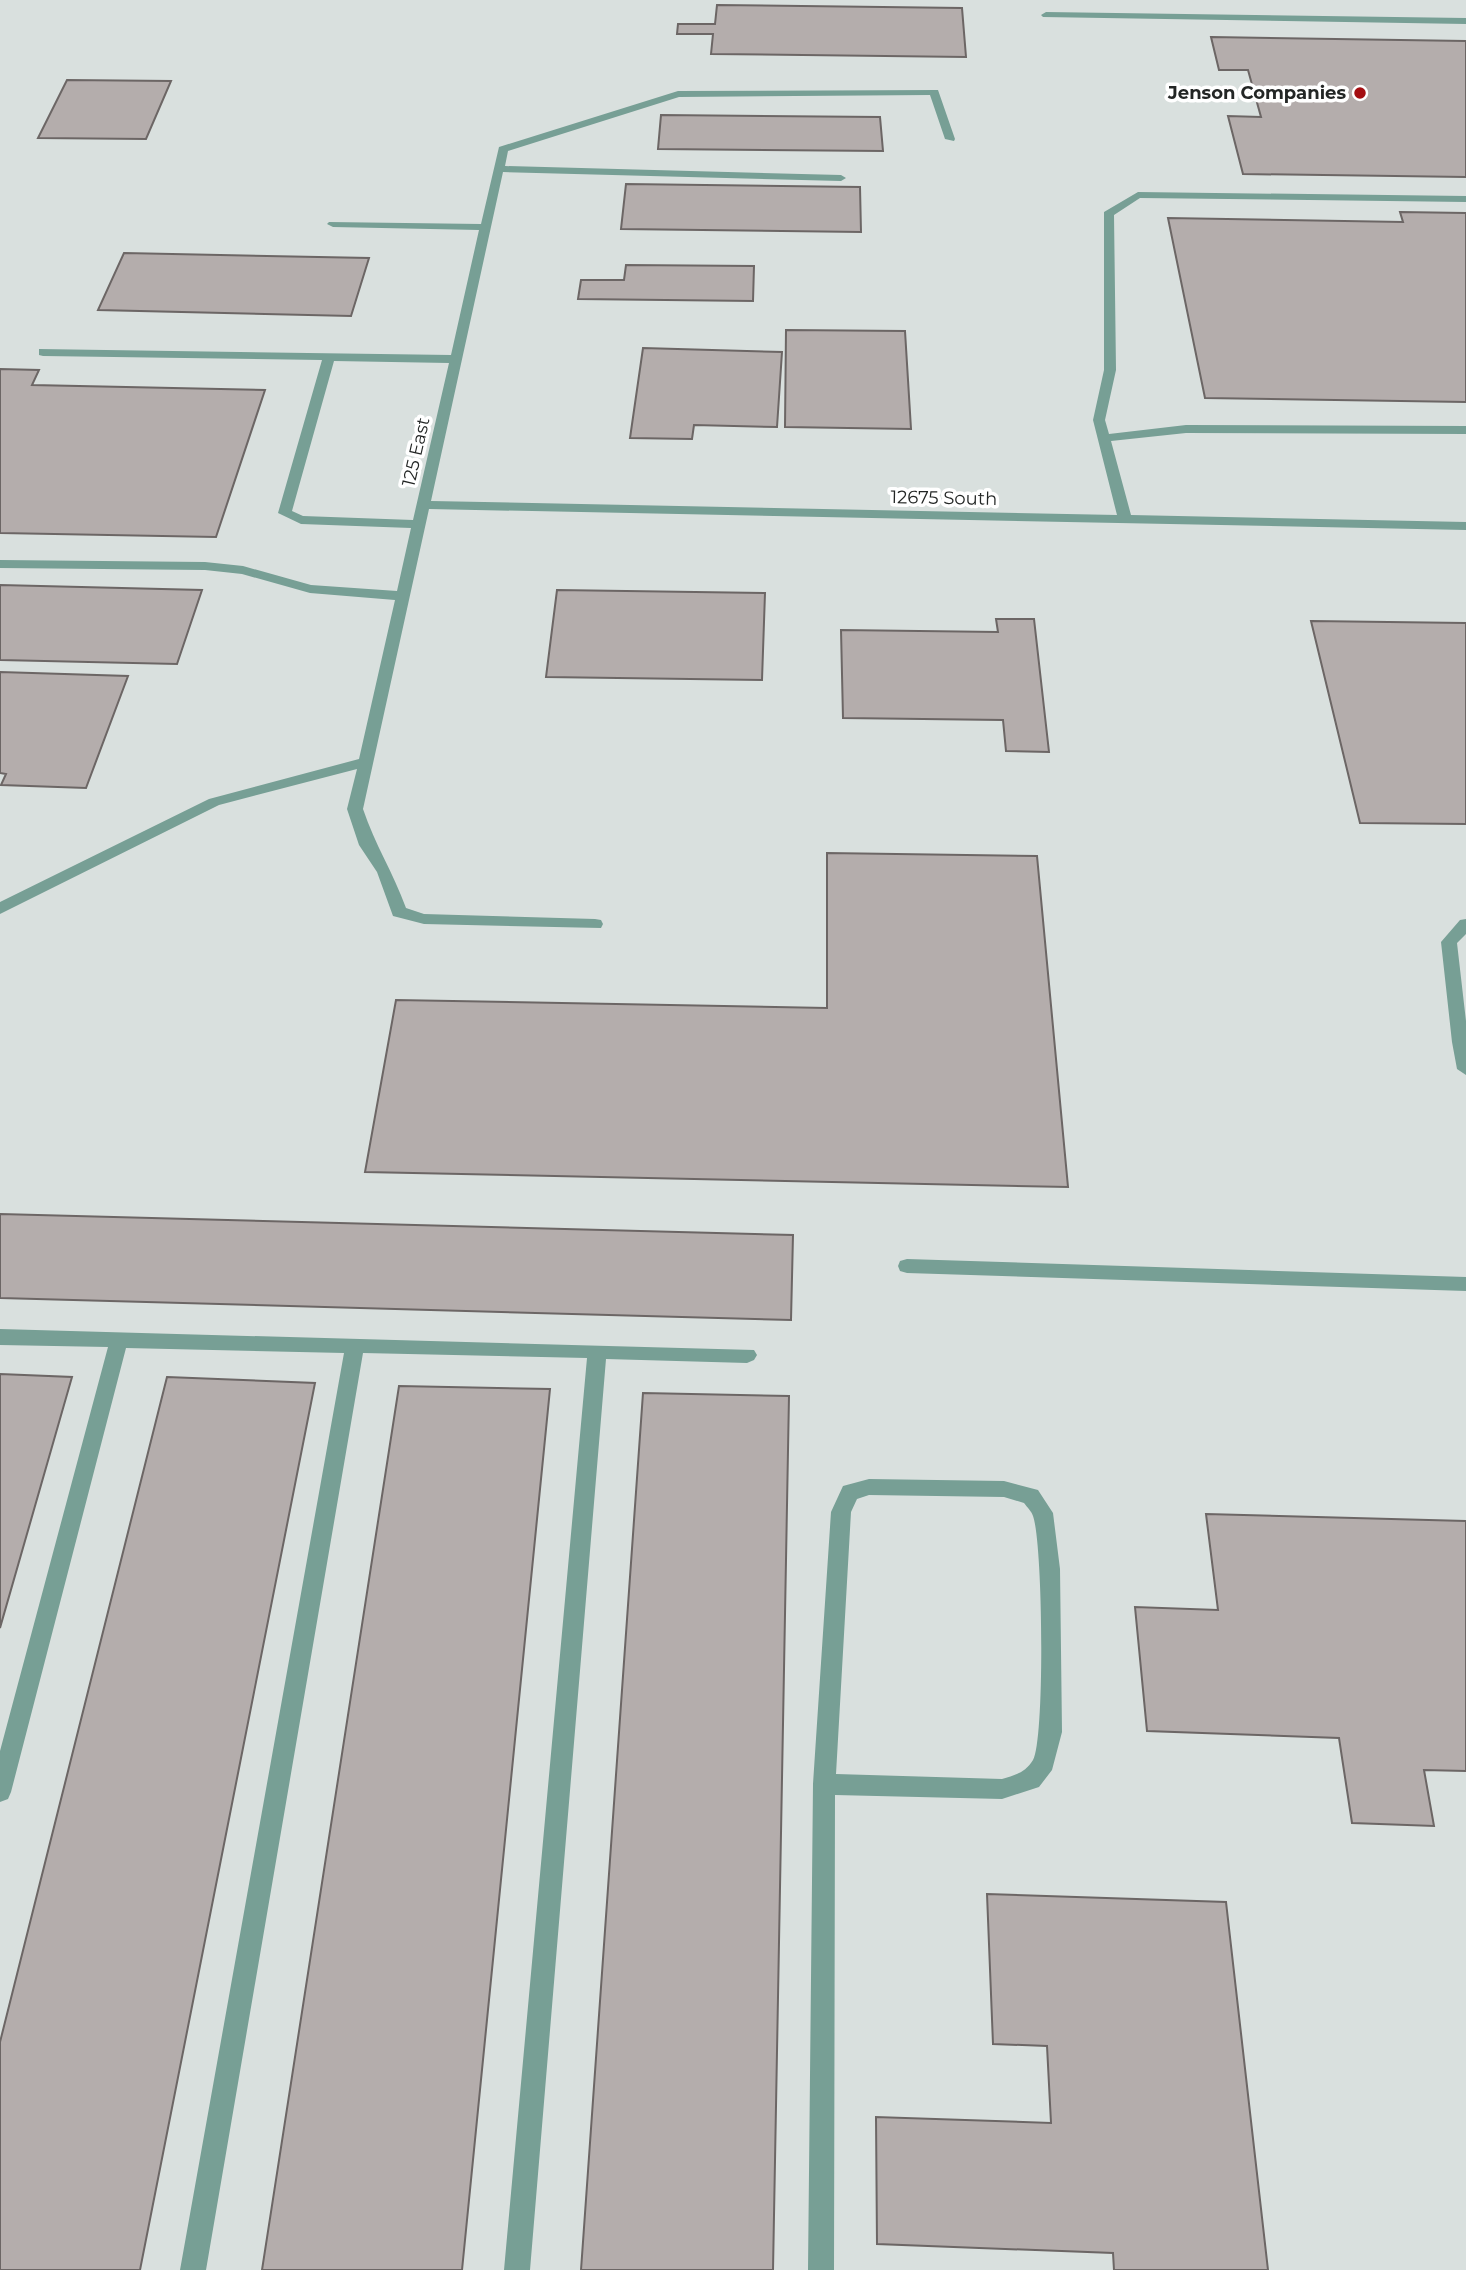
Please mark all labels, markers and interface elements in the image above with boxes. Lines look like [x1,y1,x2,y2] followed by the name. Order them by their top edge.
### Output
[1167,82,1346,104] place label: Jenson Companies
[1352,85,1368,101] marker: Jenson Companies
[397,415,435,489] street label: 125 East
[891,486,997,510] street label: 12675 South

